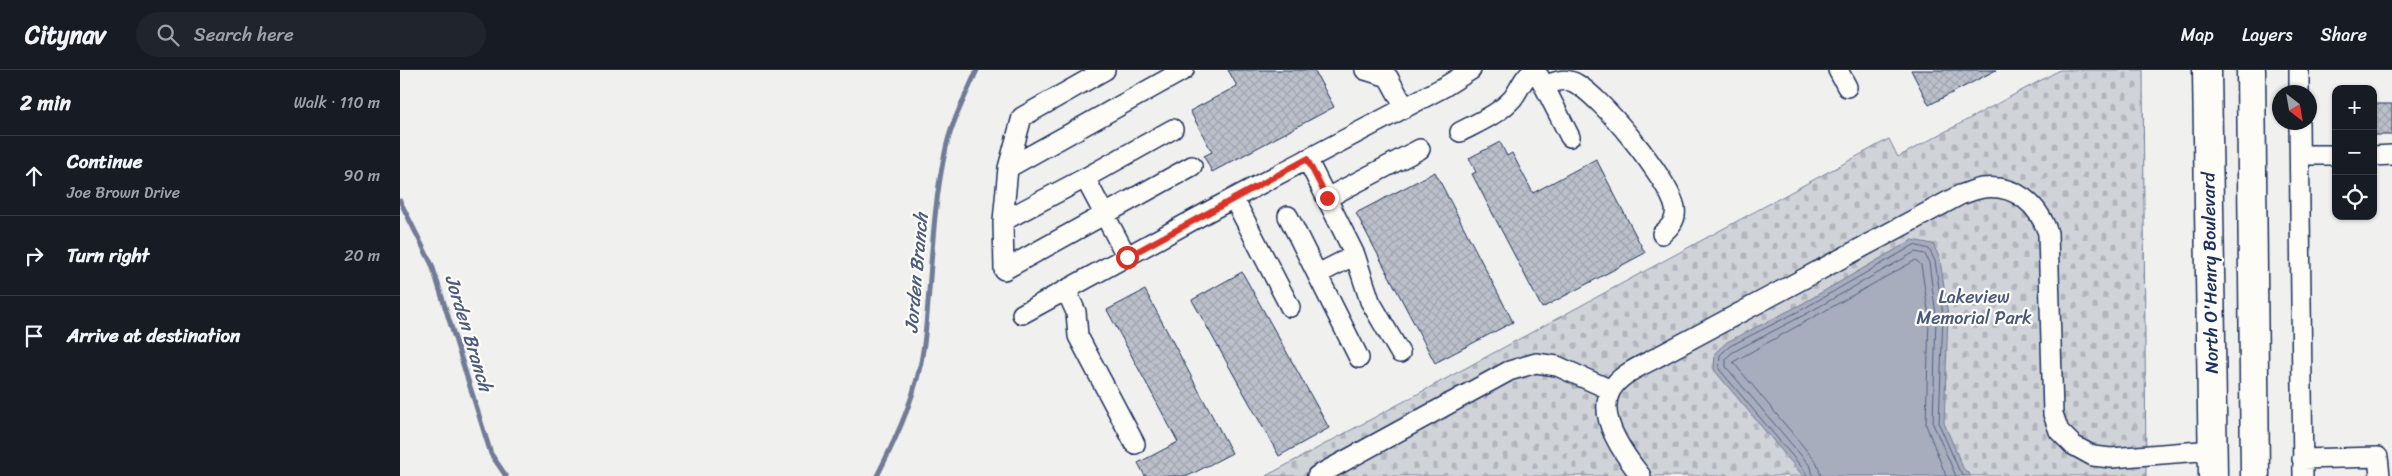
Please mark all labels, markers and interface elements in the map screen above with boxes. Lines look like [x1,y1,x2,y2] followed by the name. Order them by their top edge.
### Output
[136,12,486,57] search box
[25,14,106,56] text: Citynav
[194,18,294,51] text: Search here
[2181,19,2214,51] text: Map
[2242,19,2293,51] text: Layers
[2321,19,2367,51] text: Share
[154,21,182,49] icon: search
[20,84,71,122] text: 2 min
[2272,85,2317,130] north arrow
[2332,85,2377,220] map controls
[2332,85,2377,130] button: +
[294,88,380,117] text: Walk · 110 m
[2332,130,2377,175] button: −
[67,145,143,178] text: Continue
[344,161,380,190] text: 90 m
[20,162,48,190] icon: ahead
[2192,171,2228,374] street label: North O'Henry Boulevard
[2332,175,2377,220] button: locate
[67,178,180,207] text: Joe Brown Drive
[1316,187,1339,210] route end
[894,210,938,334] water label: Jorden Branch
[67,239,149,272] text: Turn right
[344,241,380,270] text: 20 m
[20,242,48,270] icon: right
[1116,246,1139,269] route start
[436,271,503,397] water label: Jorden Branch
[1916,281,2032,334] park label: Lakeview Memorial Park
[67,319,240,352] text: Arrive at destination
[20,322,48,350] icon: arrive

